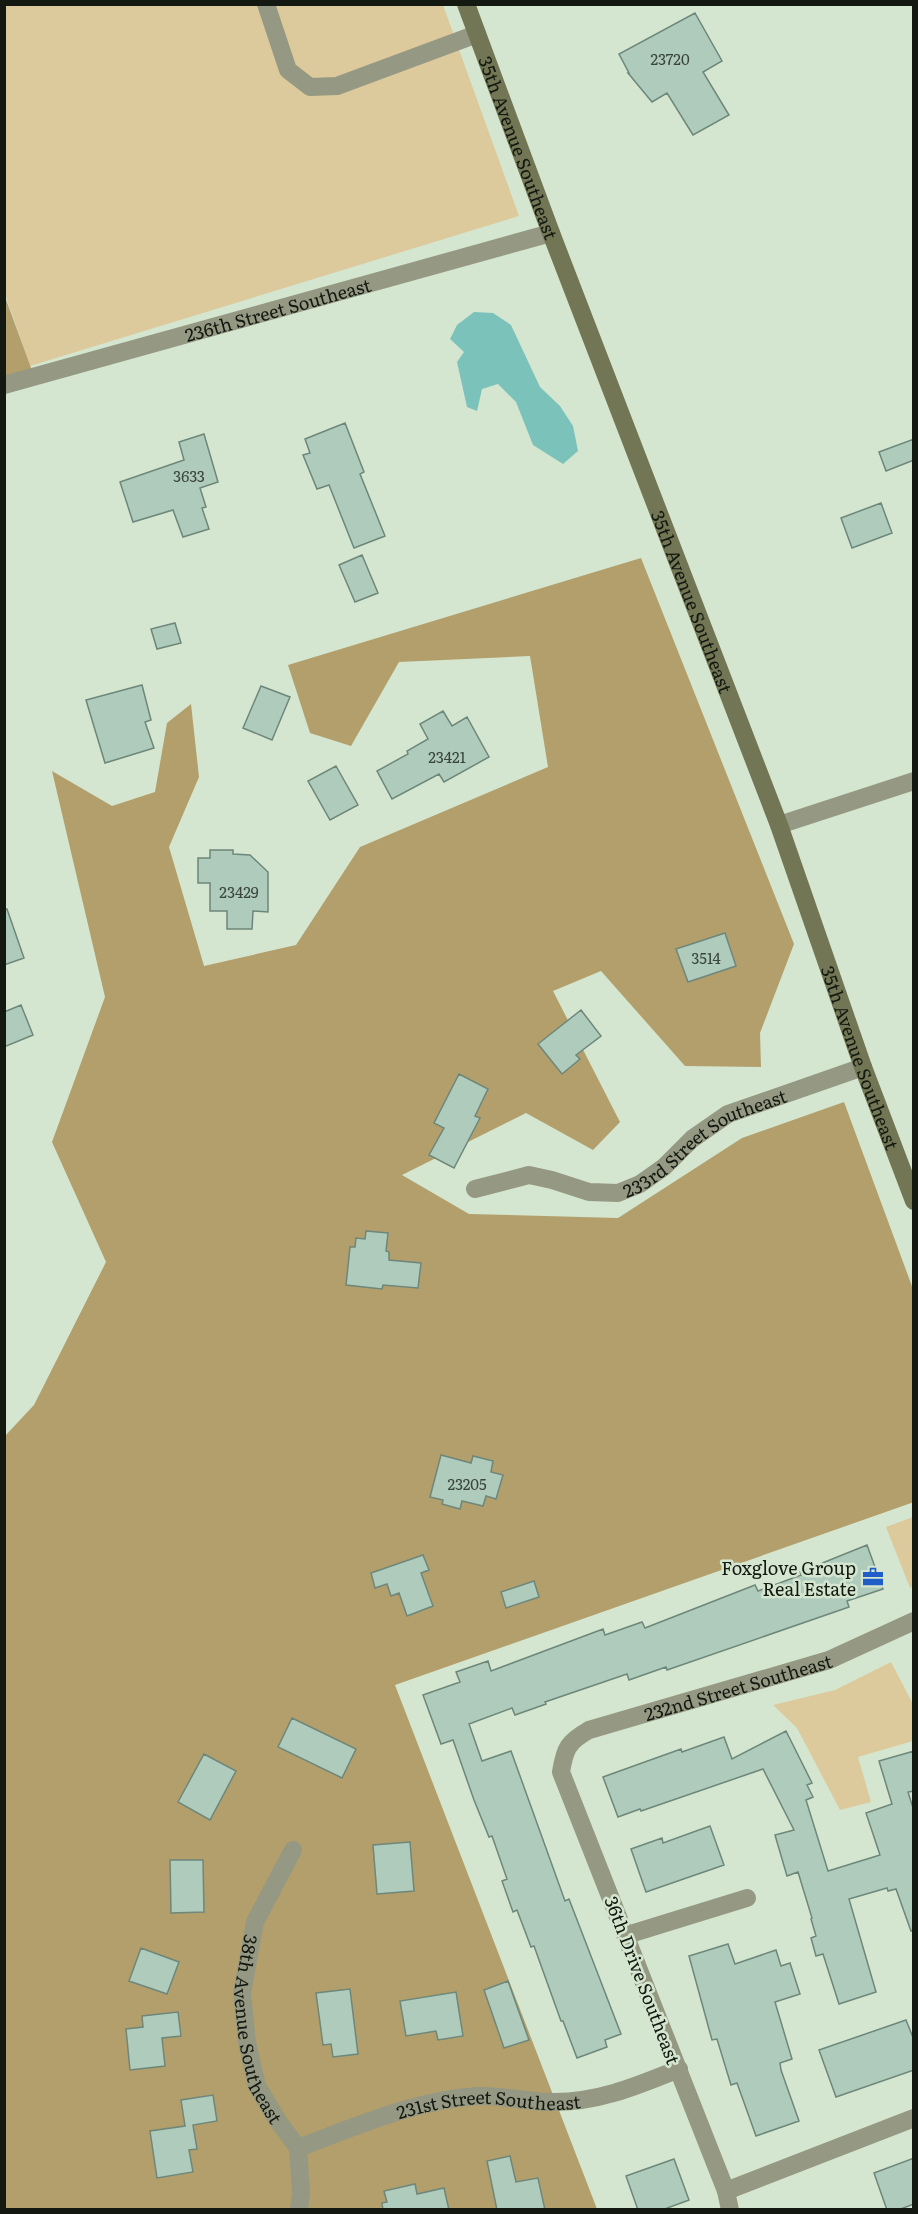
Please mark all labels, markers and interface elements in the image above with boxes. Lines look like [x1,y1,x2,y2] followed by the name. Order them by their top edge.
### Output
[650,47,690,70] house number: 23720
[473,52,566,244] street label: 35th Avenue Southeast
[182,270,374,348] street label: 236th Street Southeast
[173,464,205,487] house number: 3633
[645,506,741,697] street label: 35th Avenue Southeast
[428,745,466,768] house number: 23421
[219,880,259,903] house number: 23429
[691,946,721,969] house number: 3514
[815,962,907,1154] street label: 35th Avenue Southeast
[618,1081,791,1203] street label: 233rd Street Southeast
[447,1472,487,1495] house number: 23205
[721,1554,856,1602] place label: Foxglove Group Real Estate
[861,1565,885,1589] office icon: Foxglove Group Real Estate
[641,1646,836,1727] street label: 232nd Street Southeast
[598,1892,688,2069] street label: 36th Drive Southeast
[228,1933,290,2129] street label: 38th Avenue Southeast
[393,2082,583,2125] street label: 231st Street Southeast

